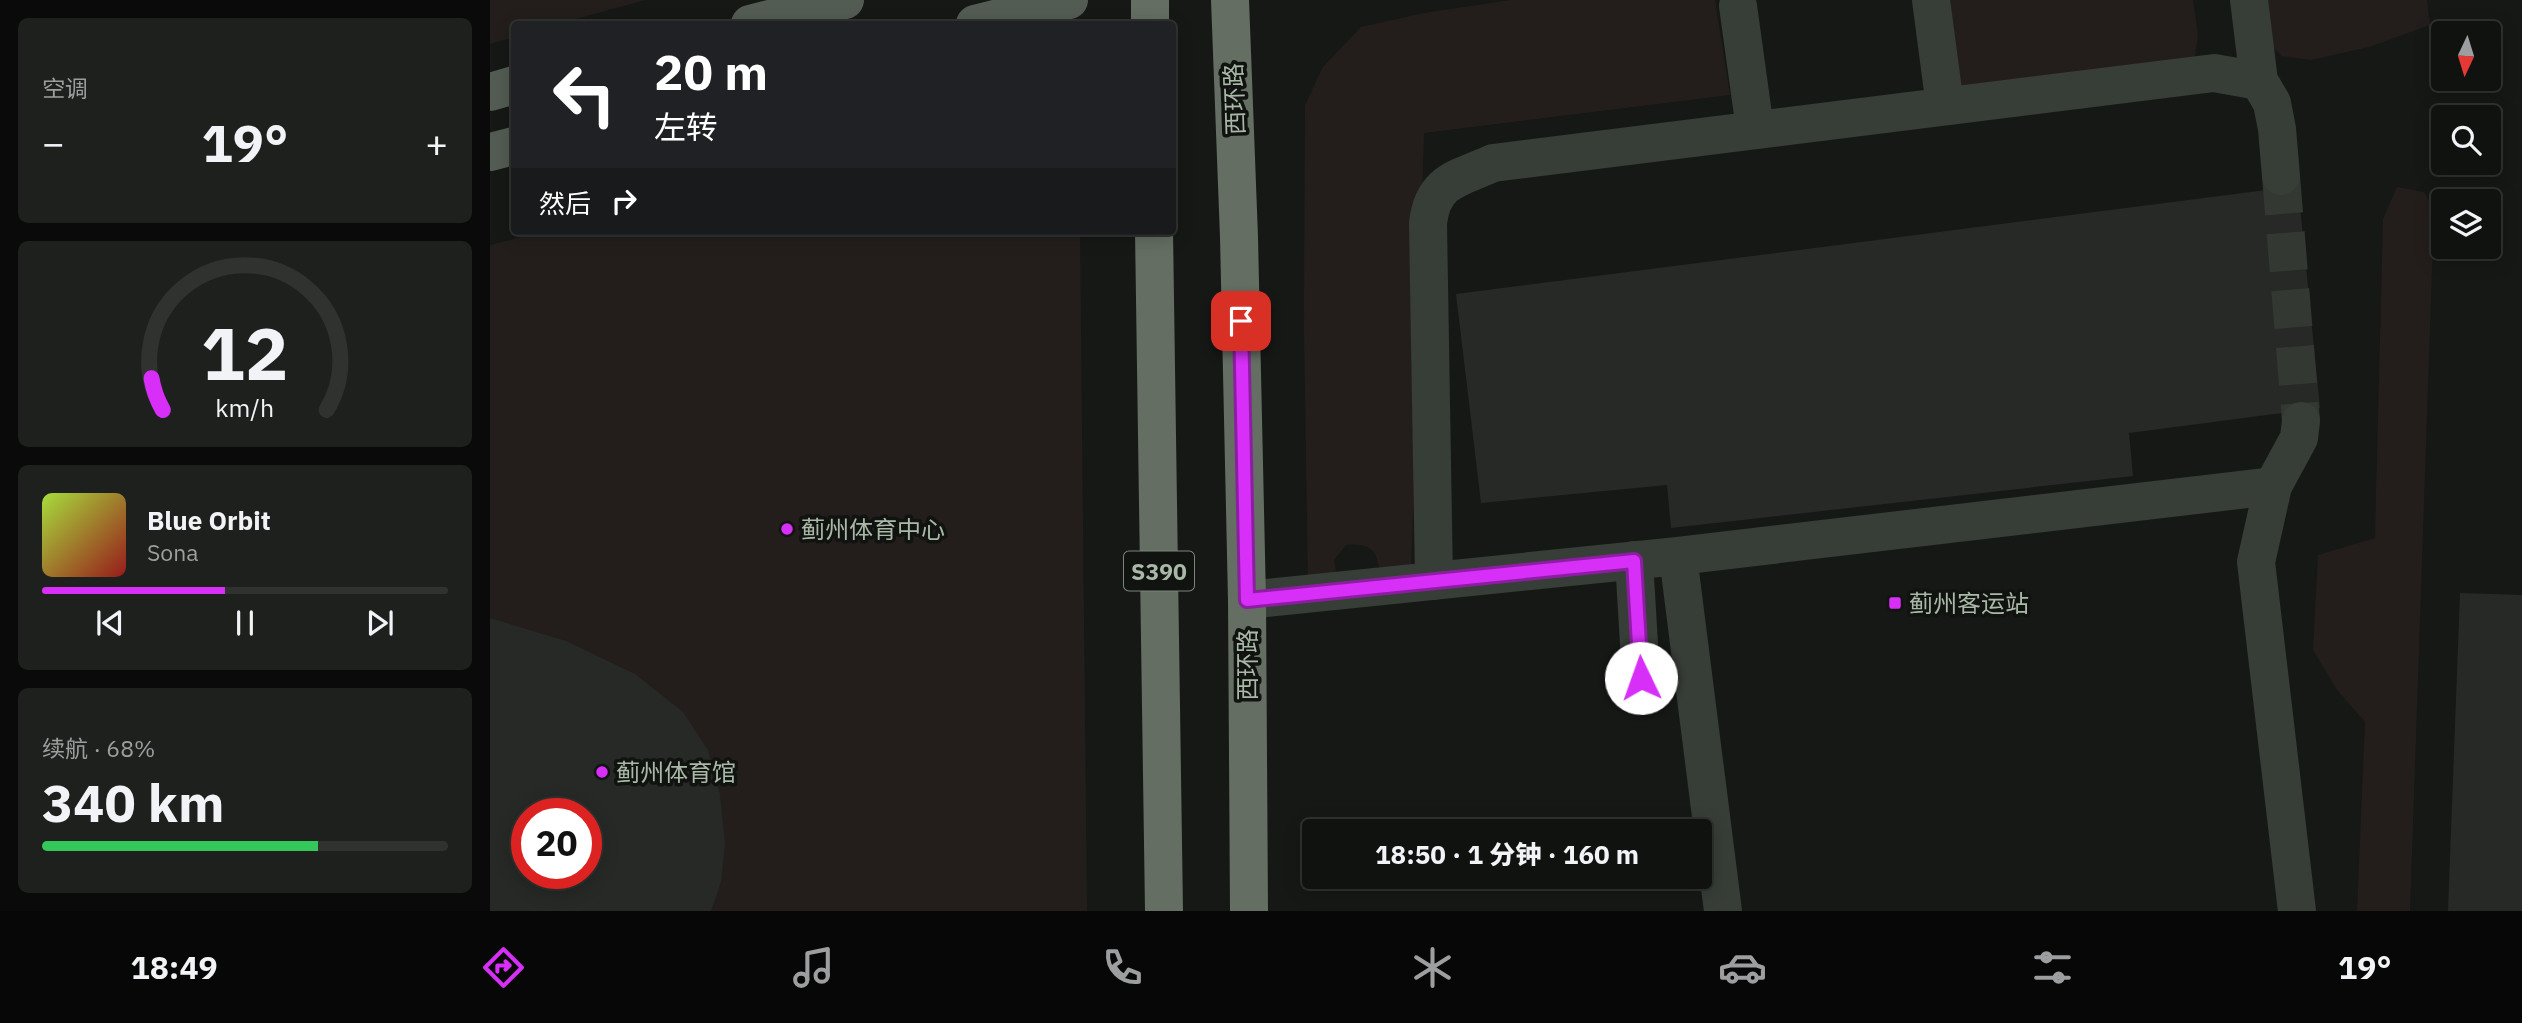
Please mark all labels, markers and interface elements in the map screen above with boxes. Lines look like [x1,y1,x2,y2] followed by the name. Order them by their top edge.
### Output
[2431,21,2501,91] north arrow
[2431,21,2501,259] map controls
[654,40,768,103] text: 20 m
[539,49,630,140] icon: left
[1217,62,1251,136] street label: 西环路
[42,73,88,103] text: 空调
[2431,105,2501,175] button: search
[654,106,718,148] text: 左转
[202,109,288,176] text: 19°
[42,118,65,167] text: −
[425,118,448,167] text: +
[605,182,643,220] icon: right
[539,186,591,220] text: 然后
[2431,189,2501,259] button: layers
[1211,291,1271,351] pin
[1222,302,1260,340] icon: arrive
[201,305,289,400] text: 12
[216,391,274,424] text: km/h
[147,503,271,537] text: Blue Orbit
[801,513,945,545] place label: 蓟州体育中心
[779,521,795,537] marker: 蓟州体育中心
[147,537,199,567] text: Sona
[1124,552,1194,590] road number: S390
[1909,587,2029,619] place label: 蓟州客运站
[1887,595,1903,611] marker: 蓟州客运站
[91,604,129,642] icon: previous
[226,604,264,642] icon: pause
[361,604,399,642] icon: next
[1231,629,1263,701] street label: 西环路
[1604,641,1678,715] position arrow
[42,733,155,763] text: 续航 · 68%
[616,756,736,788] place label: 蓟州体育馆
[594,764,610,780] marker: 蓟州体育馆
[42,769,224,836] text: 340 km
[511,798,602,889] speed limit sign: 20
[1375,837,1639,871] text: 18:50 · 1 分钟 · 160 m
[479,943,528,992] icon: directions
[789,943,838,992] icon: music
[1098,943,1147,992] icon: phone
[1408,943,1457,992] icon: climate
[1718,943,1767,992] icon: car
[2028,943,2077,992] icon: filters
[130,946,218,988] text: 18:49
[2338,946,2392,988] text: 19°

